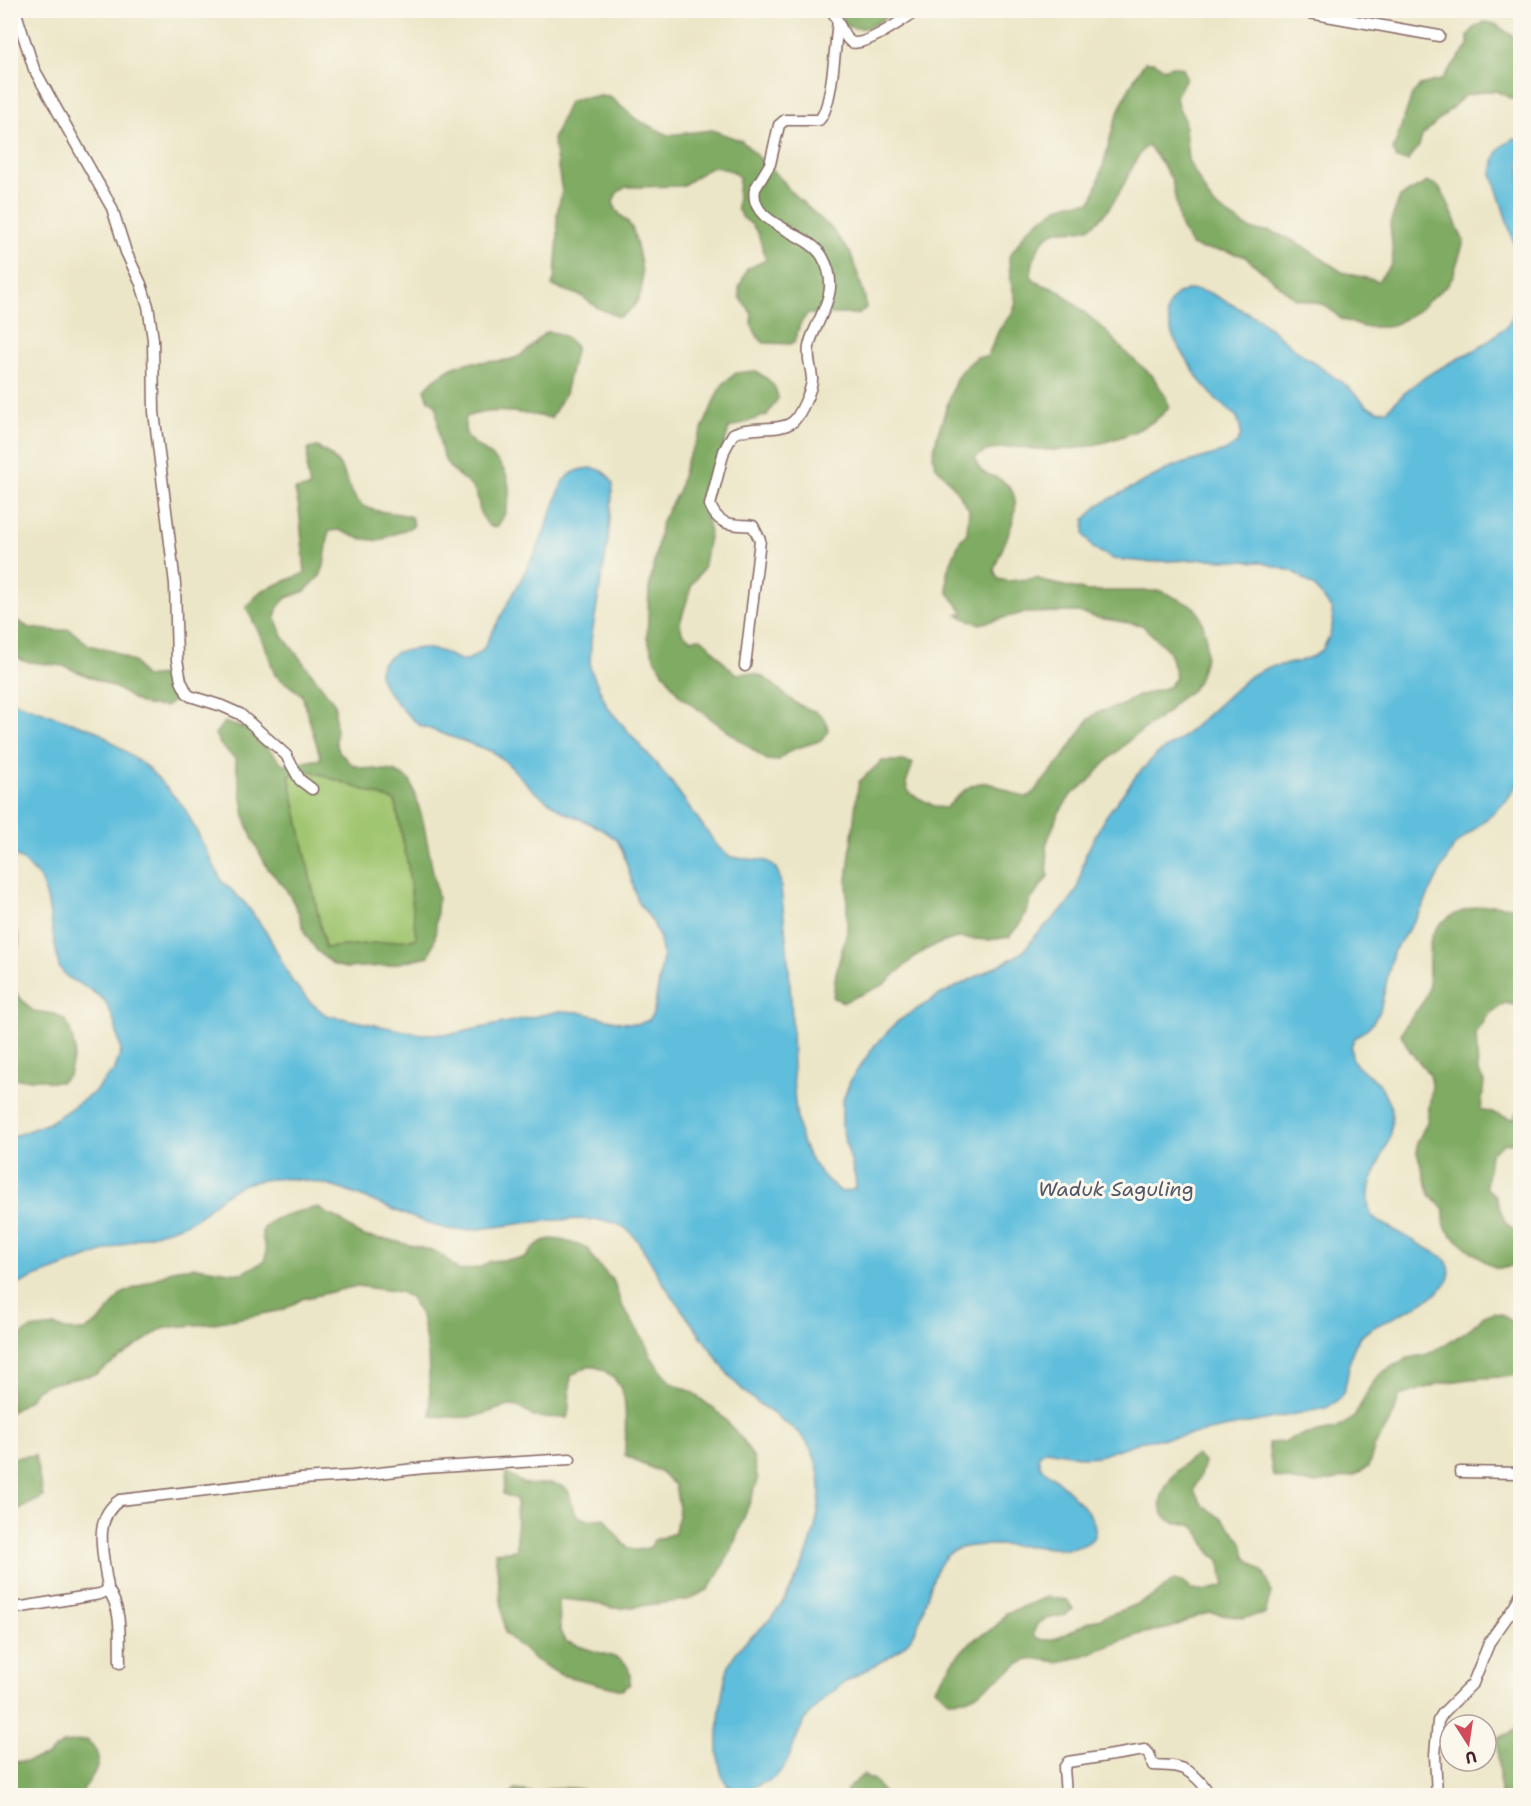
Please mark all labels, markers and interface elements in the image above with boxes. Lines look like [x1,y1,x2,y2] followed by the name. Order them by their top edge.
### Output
[1038,1176,1194,1202] water label: Waduk Saguling
[1438,1713,1498,1773] north arrow
[1463,1746,1479,1769] text: U

